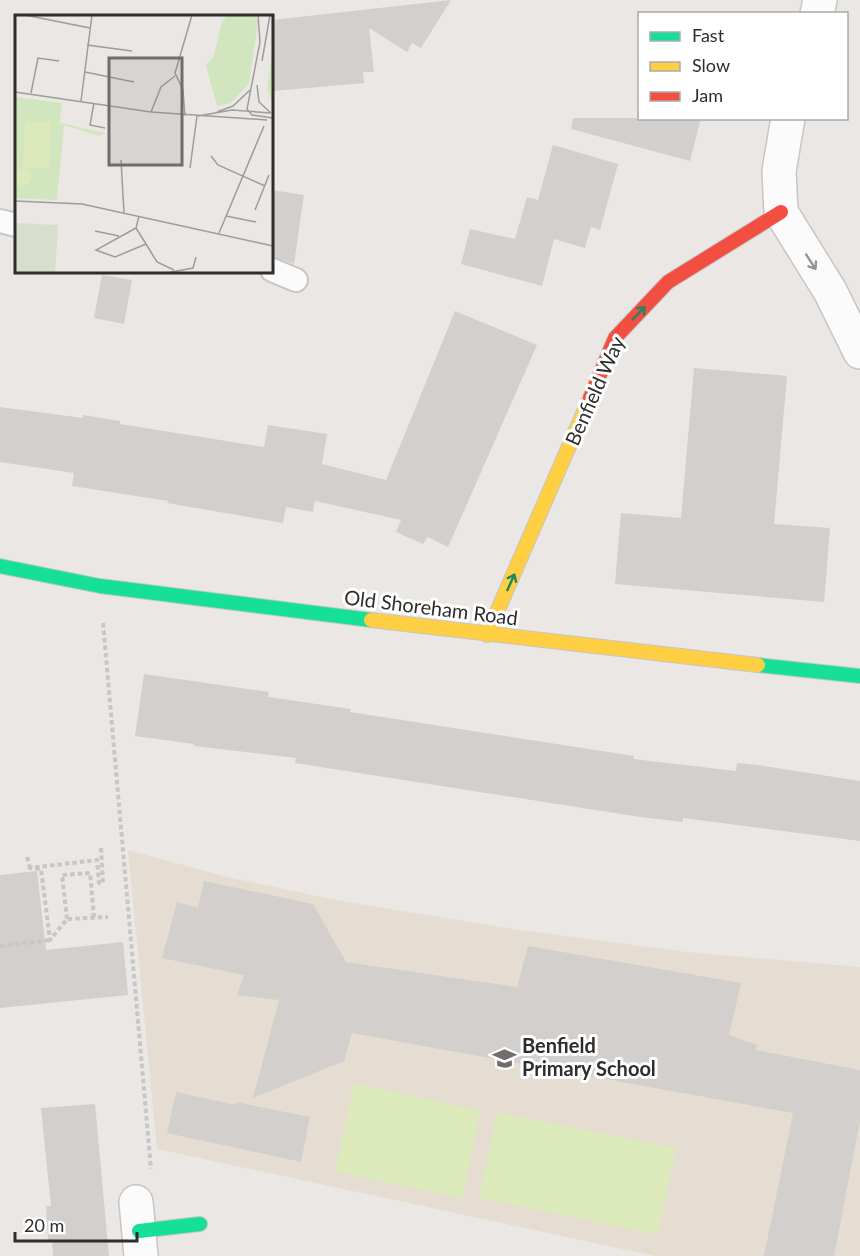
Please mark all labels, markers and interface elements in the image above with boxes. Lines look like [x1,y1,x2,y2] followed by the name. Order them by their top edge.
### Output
[638,12,848,120] legend
[15,15,273,273] inset map
[692,24,725,46] text: Fast
[692,54,730,76] text: Slow
[692,84,723,106] text: Jam
[805,253,818,270] one-way arrow
[632,305,646,320] one-way arrow
[559,332,629,449] street label: Benfield Way
[506,573,518,591] one-way arrow
[343,584,519,630] street label: Old Shoreham Road
[522,1033,656,1080] place label: Benfield Primary School
[491,1045,517,1071] school or university icon: Benfield Primary School
[15,1205,136,1243] scale bar
[24,1214,64,1236] text: 20 m

